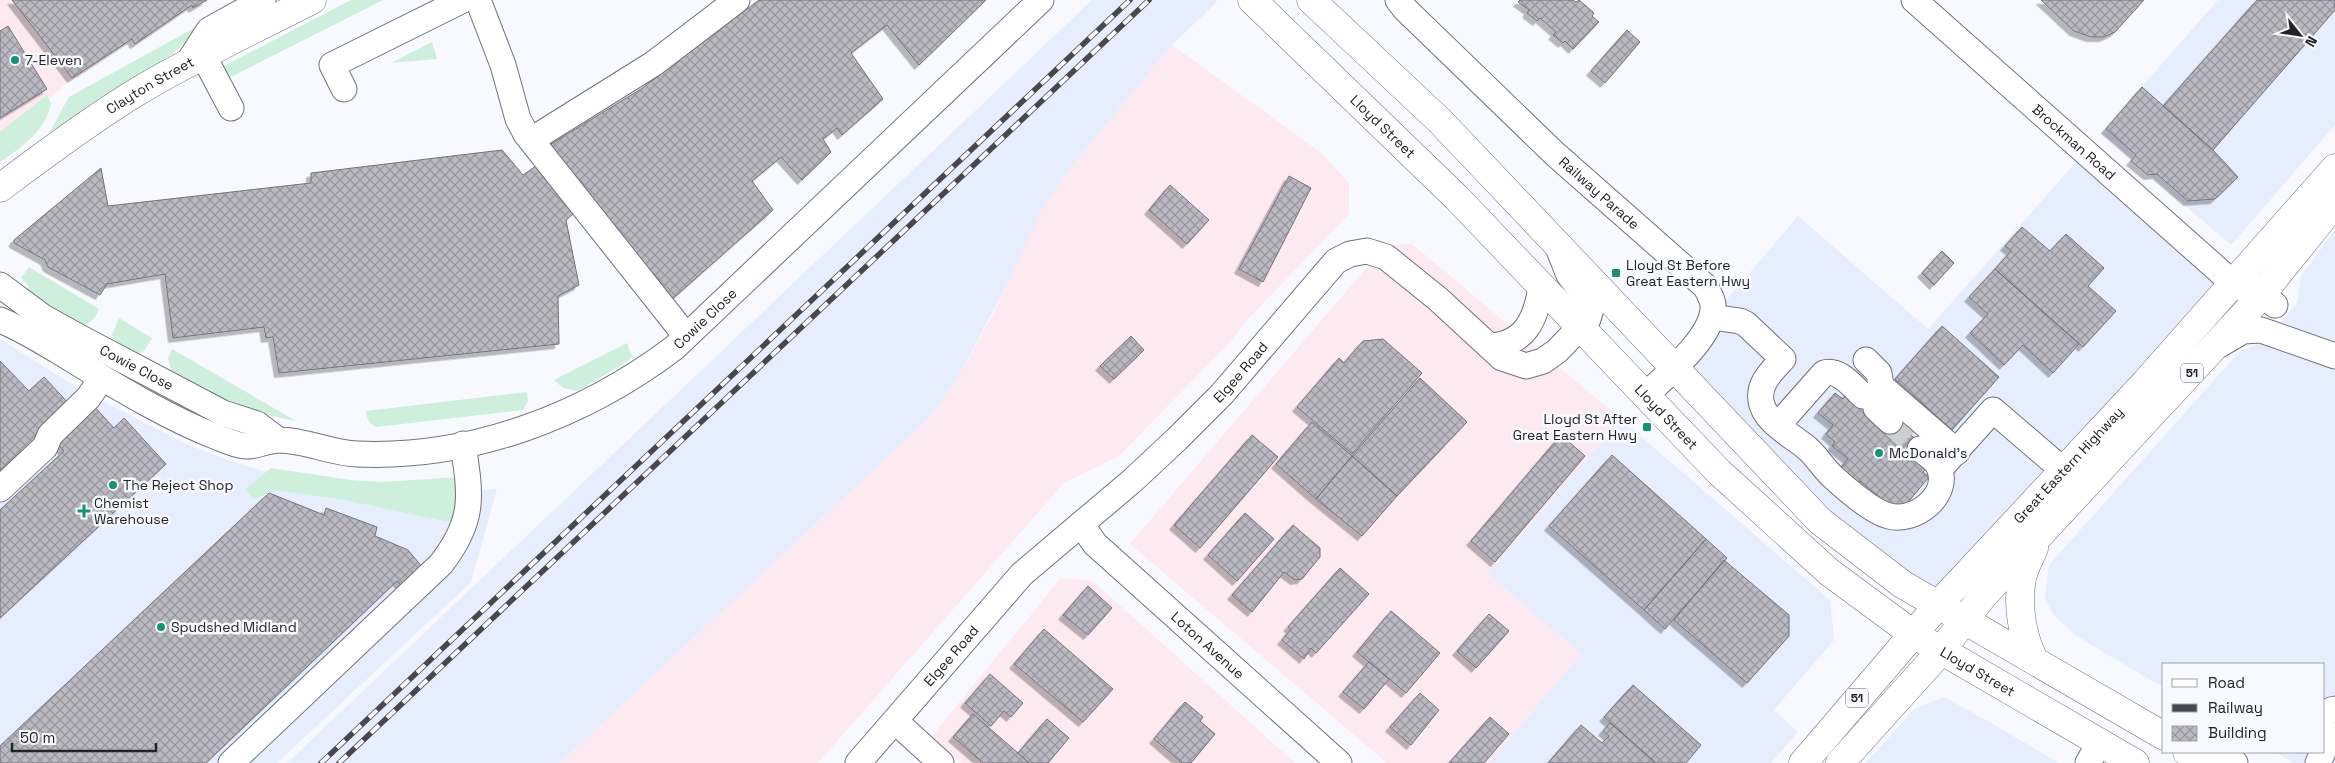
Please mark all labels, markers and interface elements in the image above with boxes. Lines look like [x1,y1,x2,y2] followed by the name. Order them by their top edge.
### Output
[2275,10,2325,60] north arrow
[2301,33,2321,50] text: N
[25,51,82,69] place label: 7-Eleven
[103,53,197,118] street label: Clayton Street
[9,54,21,66] marker: 7-Eleven
[1347,91,1419,162] street label: Lloyd Street
[2029,100,2120,184] street label: Brockman Road
[1555,153,1643,233] street label: Railway Parade
[1626,256,1750,290] place label: Lloyd St Before Great Eastern Hwy
[1610,267,1622,279] marker: Lloyd St Before Great Eastern Hwy
[670,284,741,353] street label: Cowie Close
[1209,338,1272,407] street label: Elgee Road
[97,341,177,394] street label: Cowie Close
[2181,363,2203,382] road number: 51
[1631,380,1702,453] street label: Lloyd Street
[2010,403,2127,527] street label: Great Eastern Highway
[1513,410,1637,444] place label: Lloyd St After Great Eastern Hwy
[1641,421,1653,433] marker: Lloyd St After Great Eastern Hwy
[1889,444,1967,462] place label: McDonald's
[1873,447,1885,459] marker: McDonald's
[123,476,234,494] place label: The Reject Shop
[107,479,119,491] marker: The Reject Shop
[94,494,169,528] place label: Chemist Warehouse
[78,505,90,517] marker: Chemist Warehouse
[1167,608,1248,683] street label: Loton Avenue
[171,618,297,636] place label: Spudshed Midland
[155,621,167,633] marker: Spudshed Midland
[920,622,982,690] street label: Elgee Road
[1937,643,2018,700] street label: Lloyd Street
[2162,663,2325,753] legend
[2208,673,2245,692] text: Road
[1846,688,1868,708] road number: 51
[2208,698,2263,717] text: Railway
[12,720,156,752] scale bar
[2208,723,2267,742] text: Building
[20,728,55,747] text: 50 m

